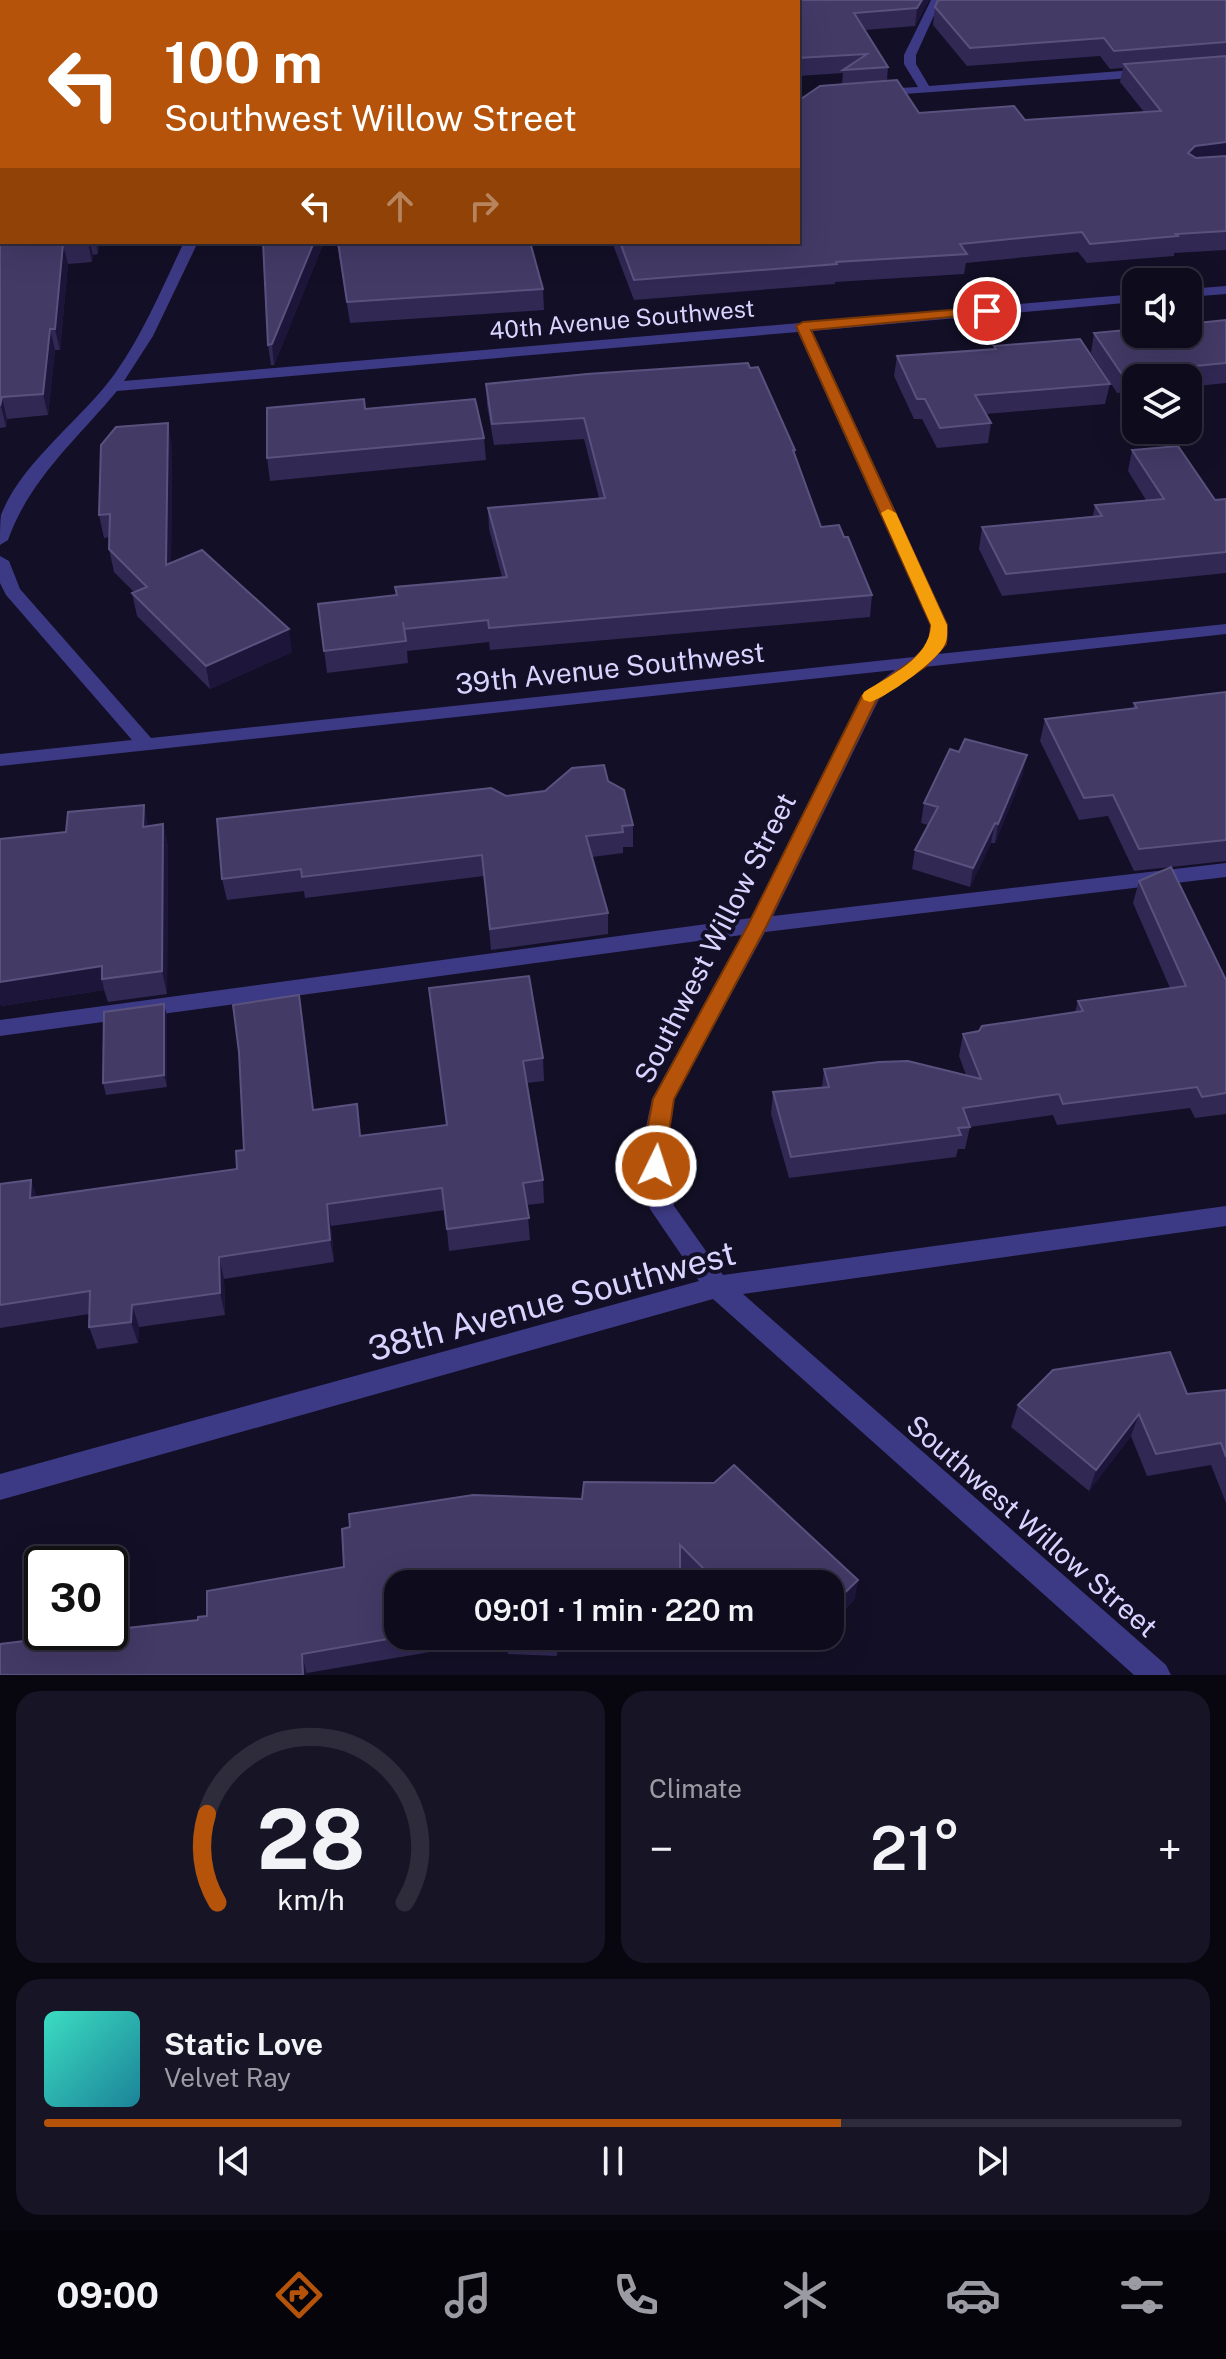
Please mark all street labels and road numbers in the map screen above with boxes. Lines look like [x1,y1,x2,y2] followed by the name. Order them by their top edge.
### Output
[488,293,756,345] street label: 40th Avenue Southwest
[454,635,766,700] street label: 39th Avenue Southwest
[627,787,802,1088] street label: Southwest Willow Street
[364,1233,740,1369] street label: 38th Avenue Southwest
[900,1408,1164,1643] street label: Southwest Willow Street

